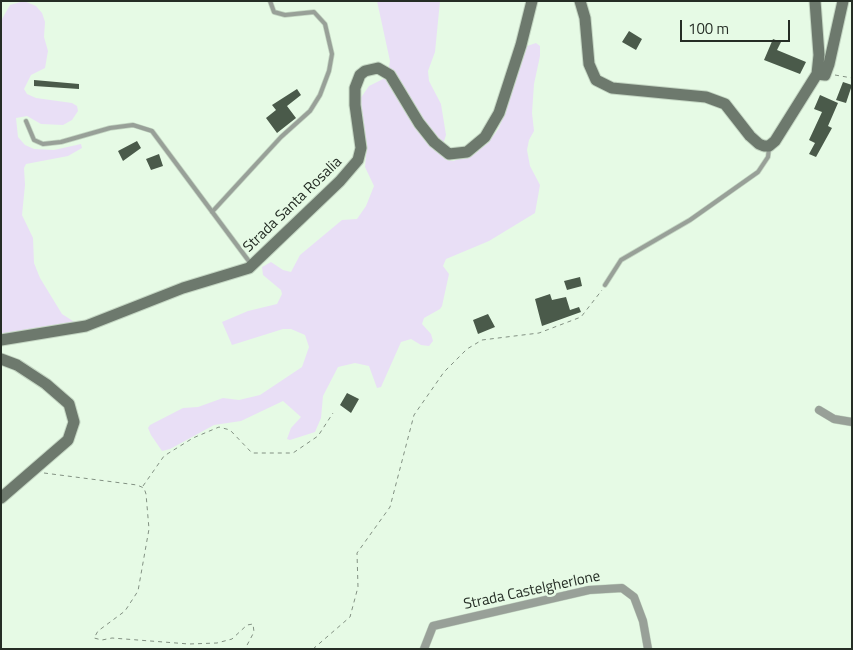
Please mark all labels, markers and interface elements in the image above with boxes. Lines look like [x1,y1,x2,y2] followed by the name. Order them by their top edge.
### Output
[683,10,793,42] scale bar
[688,17,729,40] text: 100 m
[240,153,346,257] street label: Strada Santa Rosalia
[462,568,602,614] street label: Strada Castelgherlone

